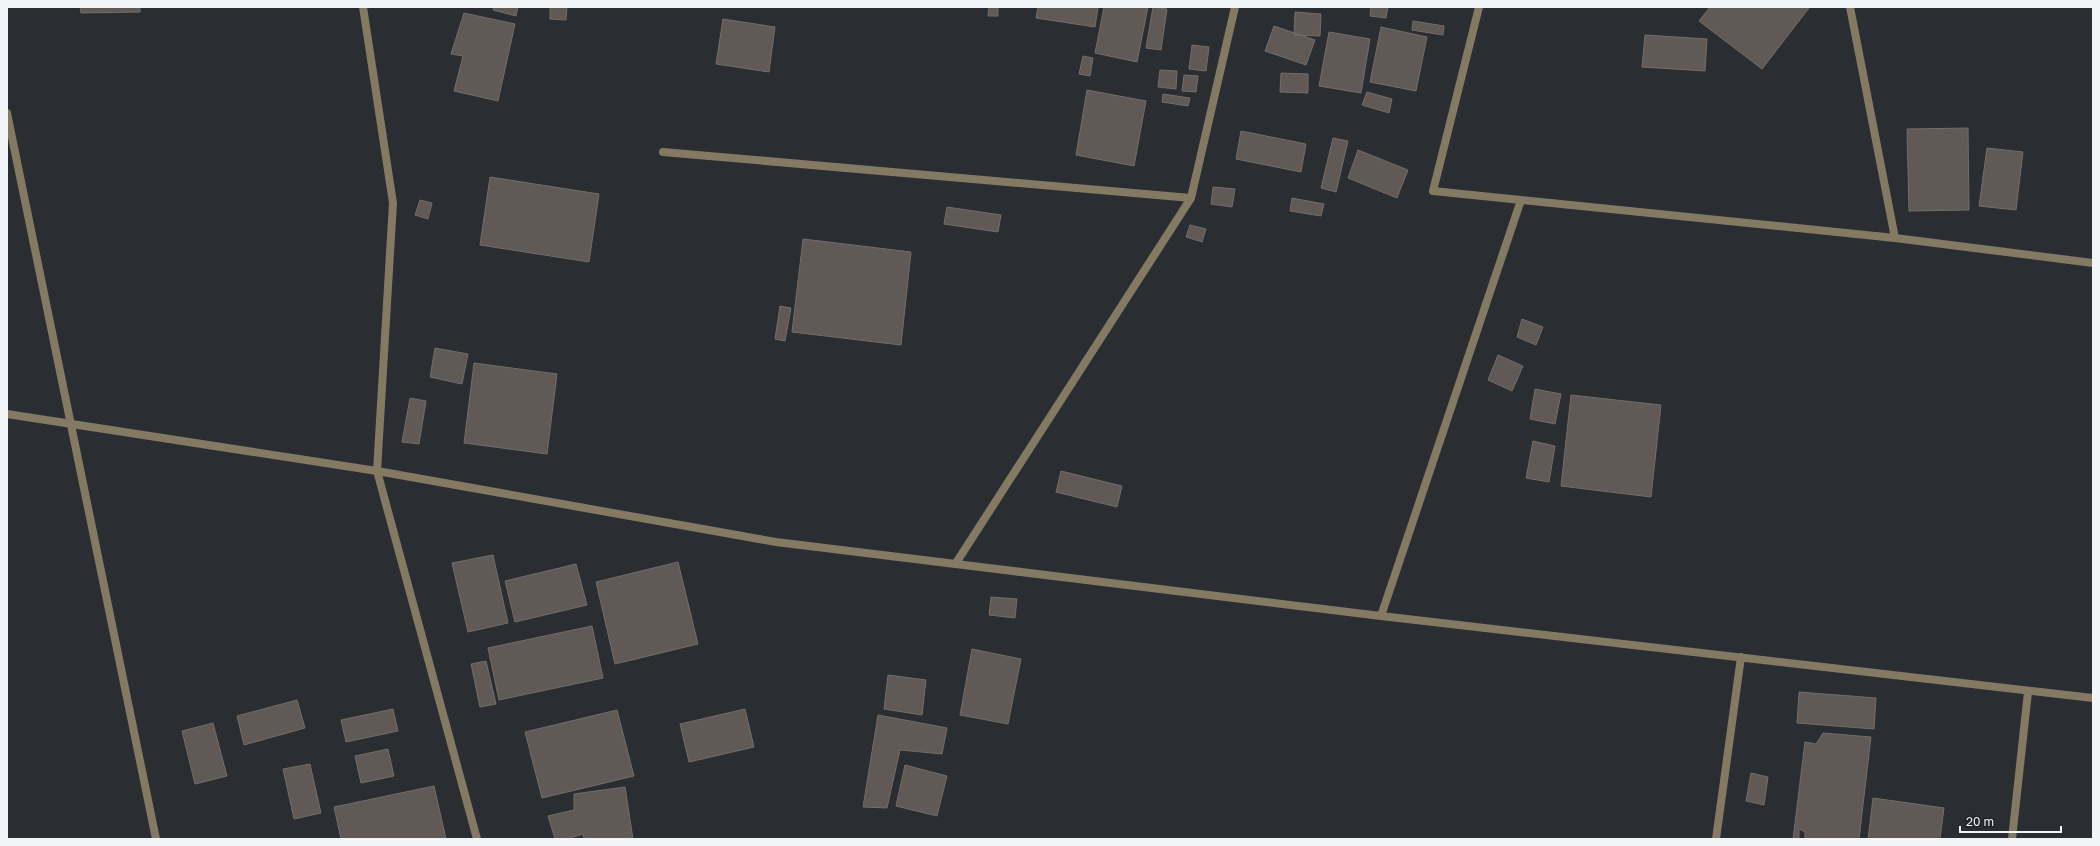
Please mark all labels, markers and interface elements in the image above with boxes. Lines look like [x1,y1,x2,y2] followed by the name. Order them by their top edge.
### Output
[1960,808,2061,834] scale bar
[1966,814,1994,829] text: 20 m

